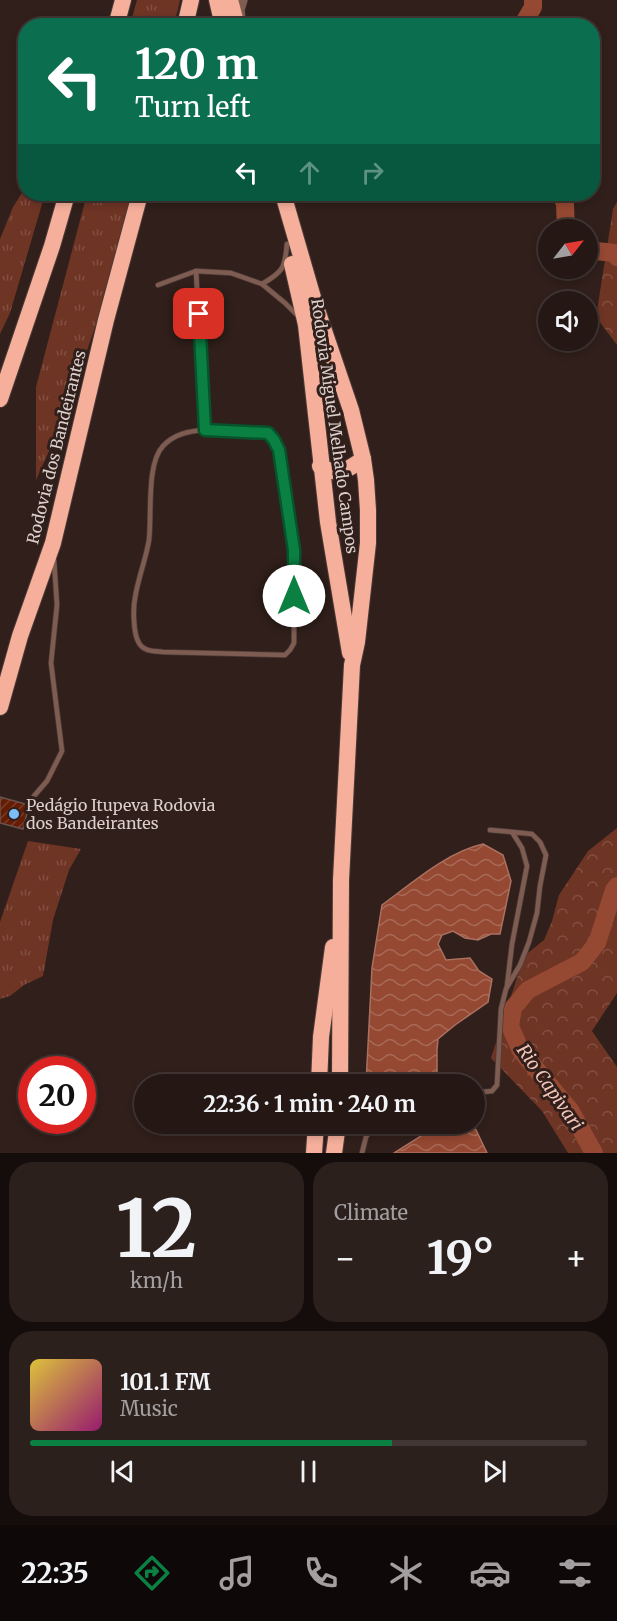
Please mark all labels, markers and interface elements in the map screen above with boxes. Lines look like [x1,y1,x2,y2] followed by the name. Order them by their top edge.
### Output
[135,38,258,90] text: 120 m
[36,42,114,120] icon: left
[135,90,250,124] text: Turn left
[230,156,263,189] icon: left
[293,156,326,189] icon: ahead
[356,156,389,189] icon: right
[538,219,598,279] north arrow
[538,219,598,351] map controls
[173,288,224,339] pin
[538,291,598,351] button: sound
[182,297,215,330] icon: arrive
[307,297,363,555] street label: Rodovia Miguel Melhado Campos
[22,348,90,546] street label: Rodovia dos Bandeirantes
[262,564,326,628] position arrow
[26,795,216,833] place label: Pedágio Itupeva Rodovia dos Bandeirantes
[7,807,21,821] marker: Pedágio Itupeva Rodovia dos Bandeirantes
[512,1039,588,1135] water label: Rio Capivari
[18,1056,96,1134] speed limit sign: 20
[203,1090,416,1118] text: 22:36 · 1 min · 240 m
[116,1180,197,1278] text: 12
[334,1200,408,1225] text: Climate
[427,1230,494,1286] text: 19°
[334,1238,356,1279] text: −
[565,1238,587,1279] text: +
[130,1268,183,1293] text: km/h
[120,1368,211,1396] text: 101.1 FM
[120,1396,178,1421] text: Music
[106,1455,139,1488] icon: previous
[292,1455,325,1488] icon: pause
[478,1455,511,1488] icon: next
[131,1552,173,1594] icon: directions
[216,1552,258,1594] icon: music
[300,1552,342,1594] icon: phone
[385,1552,427,1594] icon: climate
[469,1552,511,1594] icon: car
[554,1552,596,1594] icon: filters
[21,1556,89,1590] text: 22:35

